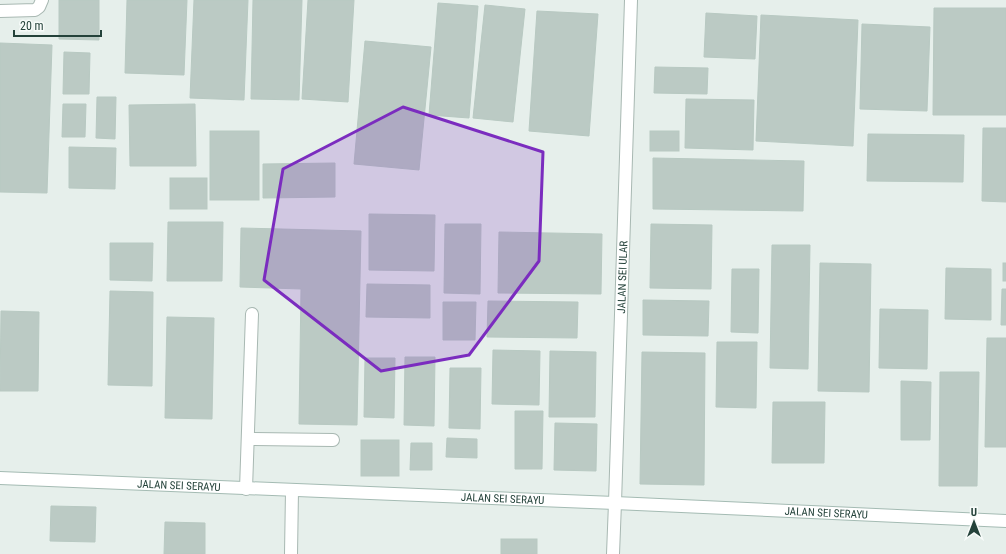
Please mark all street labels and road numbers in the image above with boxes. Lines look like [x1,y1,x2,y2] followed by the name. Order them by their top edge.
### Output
[615,240,630,314] street label: JALAN SEI ULAR
[137,477,221,493] street label: JALAN SEI SERAYU
[461,490,545,507] street label: JALAN SEI SERAYU
[784,504,868,521] street label: JALAN SEI SERAYU

